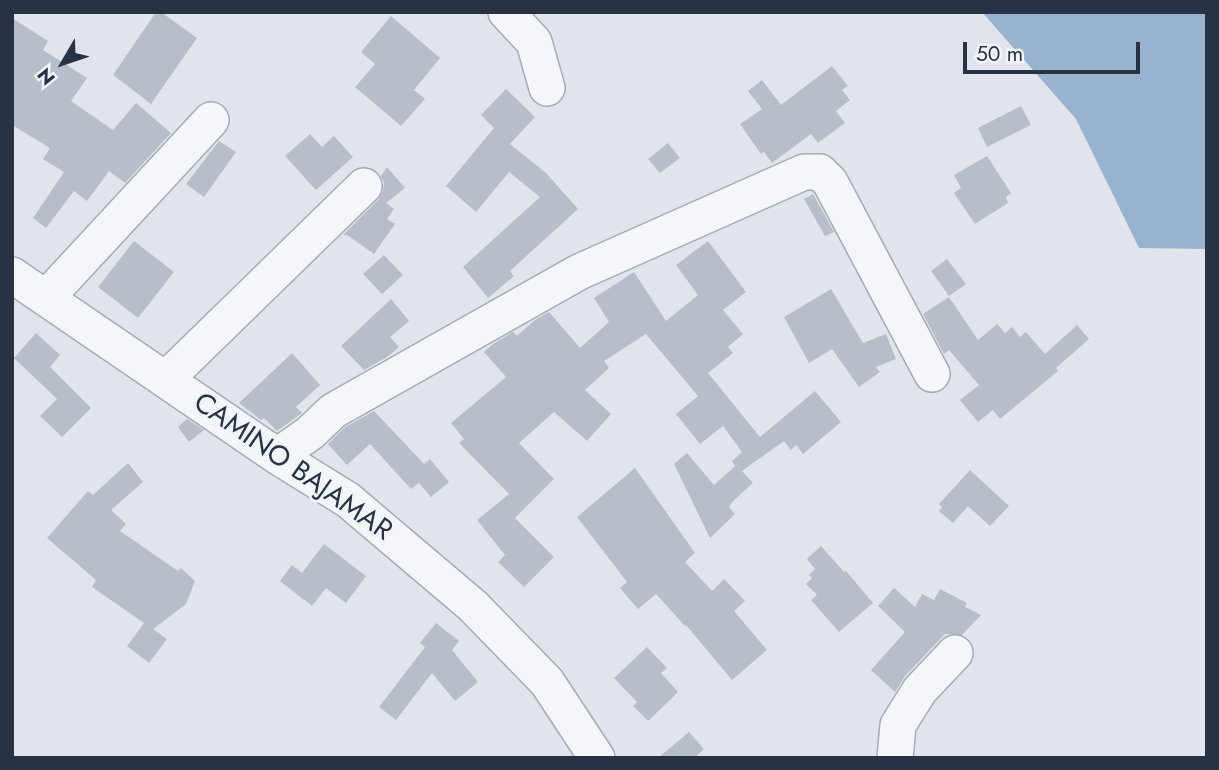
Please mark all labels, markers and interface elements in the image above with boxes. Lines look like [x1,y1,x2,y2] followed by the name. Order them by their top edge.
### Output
[28,28,98,98] north arrow
[967,28,1144,72] scale bar
[976,39,1023,69] text: 50 m
[31,62,62,91] text: N
[186,387,398,549] street label: CAMINO BAJAMAR

